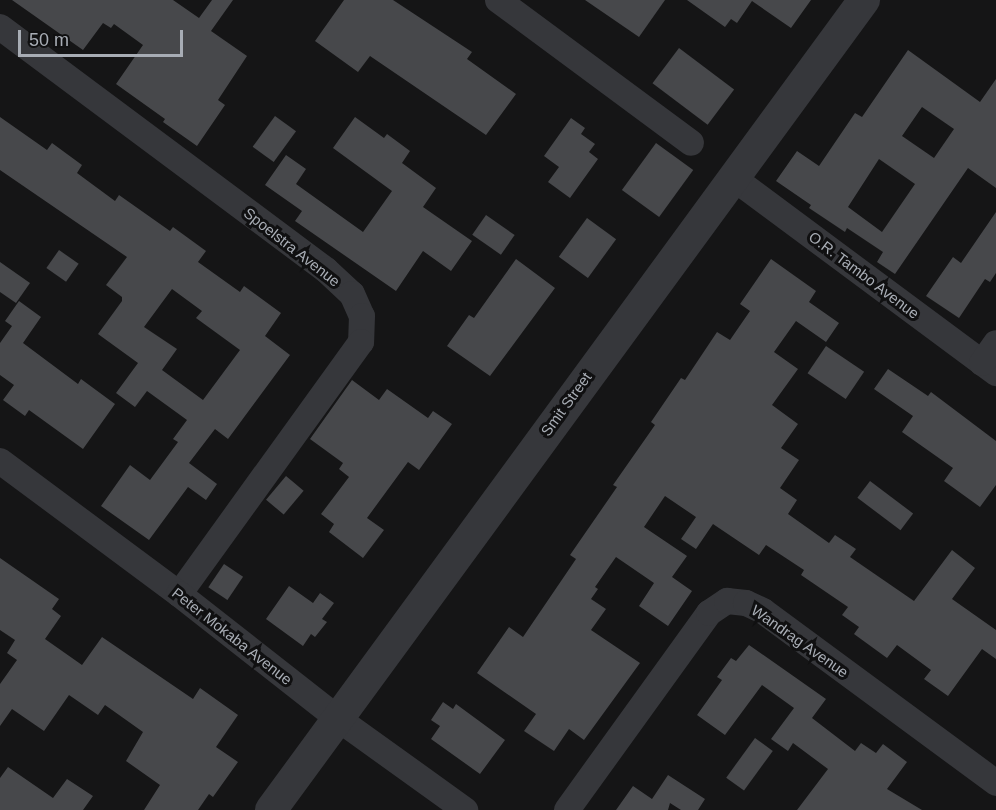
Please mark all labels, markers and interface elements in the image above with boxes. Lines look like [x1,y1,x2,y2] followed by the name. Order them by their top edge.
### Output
[21,18,186,56] scale bar
[29,30,69,50] text: 50 m
[240,204,344,290] street label: Spoelstra Avenue
[805,227,923,323] street label: O.R. Tambo Avenue
[537,369,595,439] street label: Smit Street
[168,583,296,689] street label: Peter Mokaba Avenue
[748,601,852,681] street label: Wandrag Avenue

